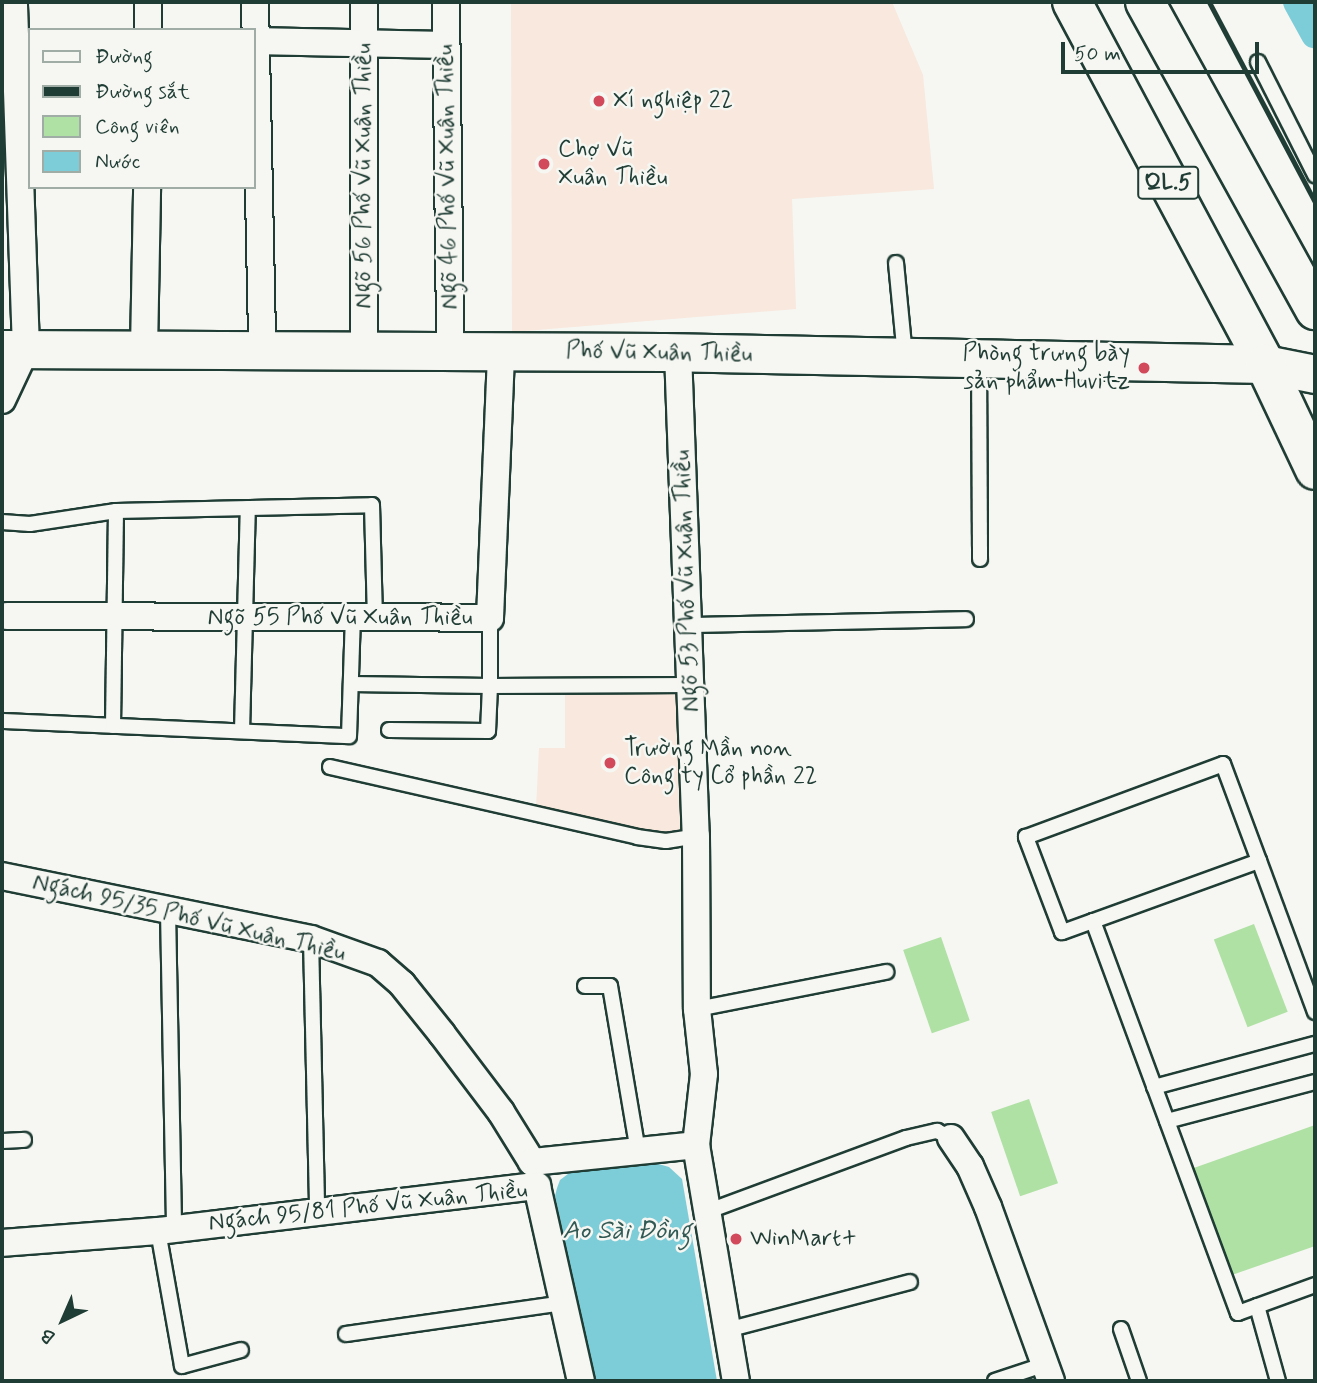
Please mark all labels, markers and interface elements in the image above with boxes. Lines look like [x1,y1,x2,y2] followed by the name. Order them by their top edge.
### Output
[28,28,256,189] legend
[1065,28,1263,72] scale bar
[1074,40,1121,68] text: 50 m
[95,43,153,71] text: Đường
[350,44,378,308] street label: Ngõ 56 Phố Vũ Xuân Thiều
[431,45,465,309] street label: Ngõ 46 Phố Vũ Xuân Thiều
[95,78,190,106] text: Đường sắt
[613,87,733,115] place label: Xí nghiệp 22
[591,93,607,109] marker: Xí nghiệp 22
[95,113,180,141] text: Công viên
[558,136,666,192] place label: Chợ Vũ Xuân Thiều
[95,148,140,176] text: Nước
[536,156,552,172] marker: Chợ Vũ Xuân Thiều
[1136,164,1200,202] road number: QL.5
[566,337,752,369] street label: Phố Vũ Xuân Thiều
[961,340,1130,396] place label: Phòng trưng bày sản phẩm Huvitz
[1136,360,1152,376] marker: Phòng trưng bày sản phẩm Huvitz
[668,450,706,712] street label: Ngõ 53 Phố Vũ Xuân Thiều
[208,604,472,632] street label: Ngõ 55 Phố Vũ Xuân Thiều
[624,735,824,791] place label: Trường Mần non Công ty Cổ phần 22
[602,755,618,771] marker: Trường Mần non Công ty Cổ phần 22
[30,868,348,968] street label: Ngách 95/35 Phố Vũ Xuân Thiều
[208,1176,528,1238] street label: Ngách 95/81 Phố Vũ Xuân Thiều
[563,1216,691,1248] water label: Ao Sài Đồng
[750,1225,857,1253] place label: WinMart+
[728,1231,744,1247] marker: WinMart+
[28,1285,98,1355] north arrow
[35,1322,61,1349] text: B

